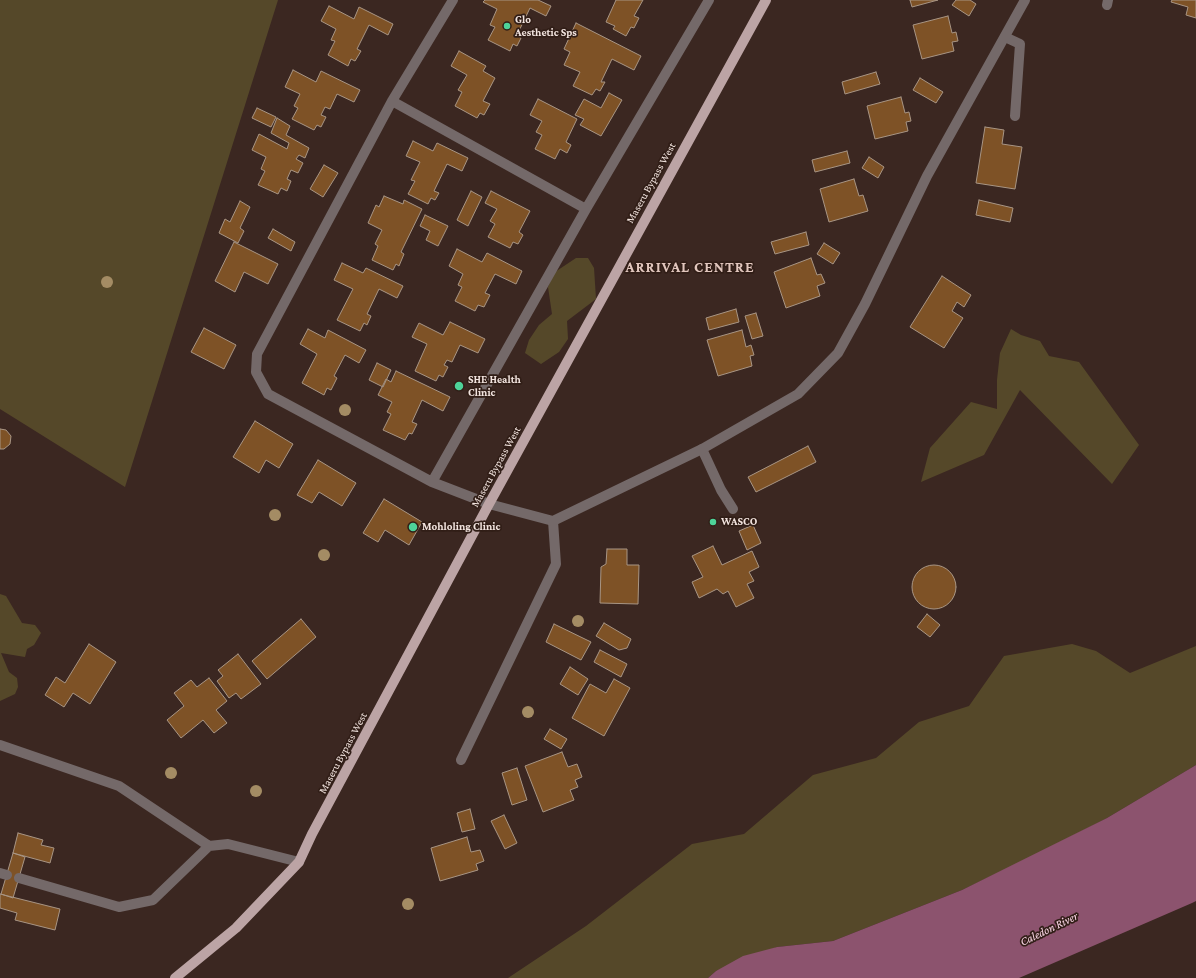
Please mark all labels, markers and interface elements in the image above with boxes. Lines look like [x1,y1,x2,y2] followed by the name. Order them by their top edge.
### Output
[515,13,577,39] place label: Glo Aesthetic Sps
[502,21,512,31] marker: Glo Aesthetic Sps
[623,140,679,226] street label: Maseru Bypass West
[625,258,755,276] district label: ARRIVAL CENTRE
[468,373,521,399] place label: SHE Health Clinic
[453,380,465,392] marker: SHE Health Clinic
[468,424,524,510] street label: Maseru Bypass West
[721,515,757,529] place label: WASCO
[708,517,718,527] marker: WASCO
[422,520,500,534] place label: Mohloling Clinic
[407,521,419,533] marker: Mohloling Clinic
[316,710,370,796] street label: Maseru Bypass West
[1018,909,1080,949] water label: Caledon River

